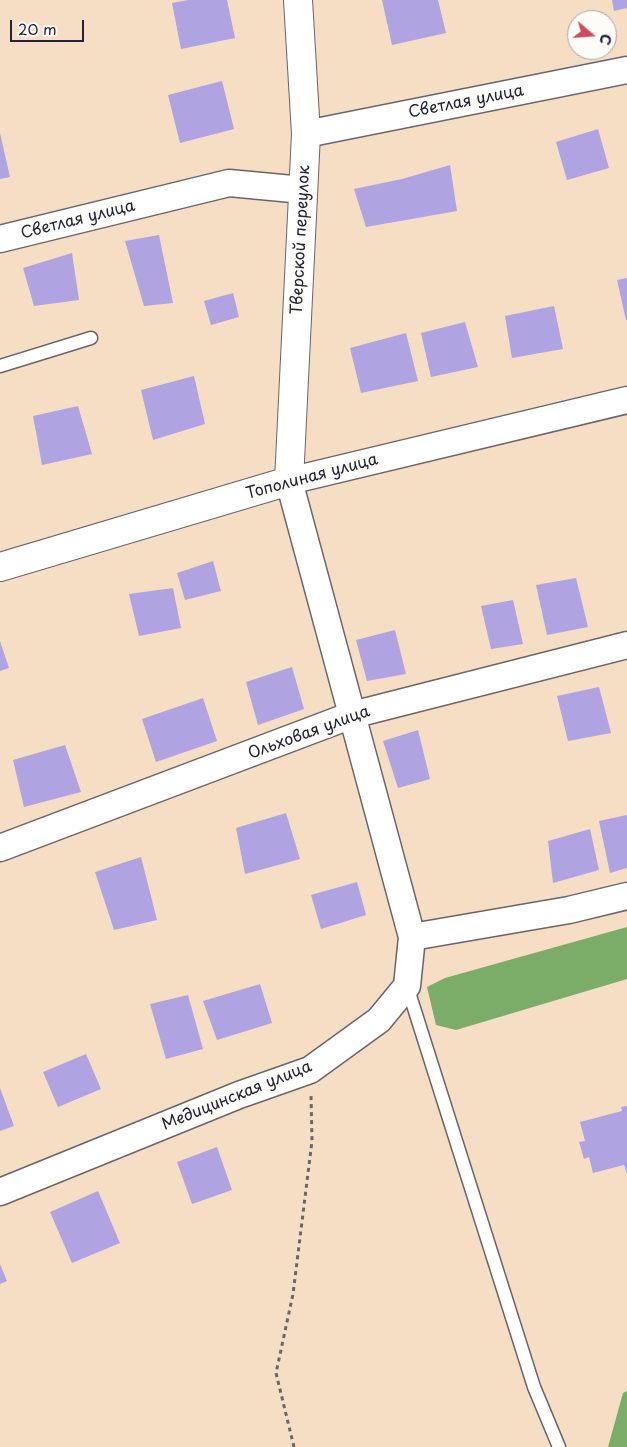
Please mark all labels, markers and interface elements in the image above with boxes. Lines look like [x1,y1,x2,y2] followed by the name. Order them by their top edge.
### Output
[12,10,86,42] scale bar
[567,10,617,60] north arrow
[18,17,57,40] text: 20 m
[594,31,617,48] text: С
[407,81,525,123] street label: Светлая улица
[288,165,314,315] street label: Тверской переулок
[19,197,137,243] street label: Светлая улица
[244,450,380,504] street label: Тополиная улица
[246,702,372,764] street label: Ольховая улица
[159,1057,315,1135] street label: Медицинская улица

